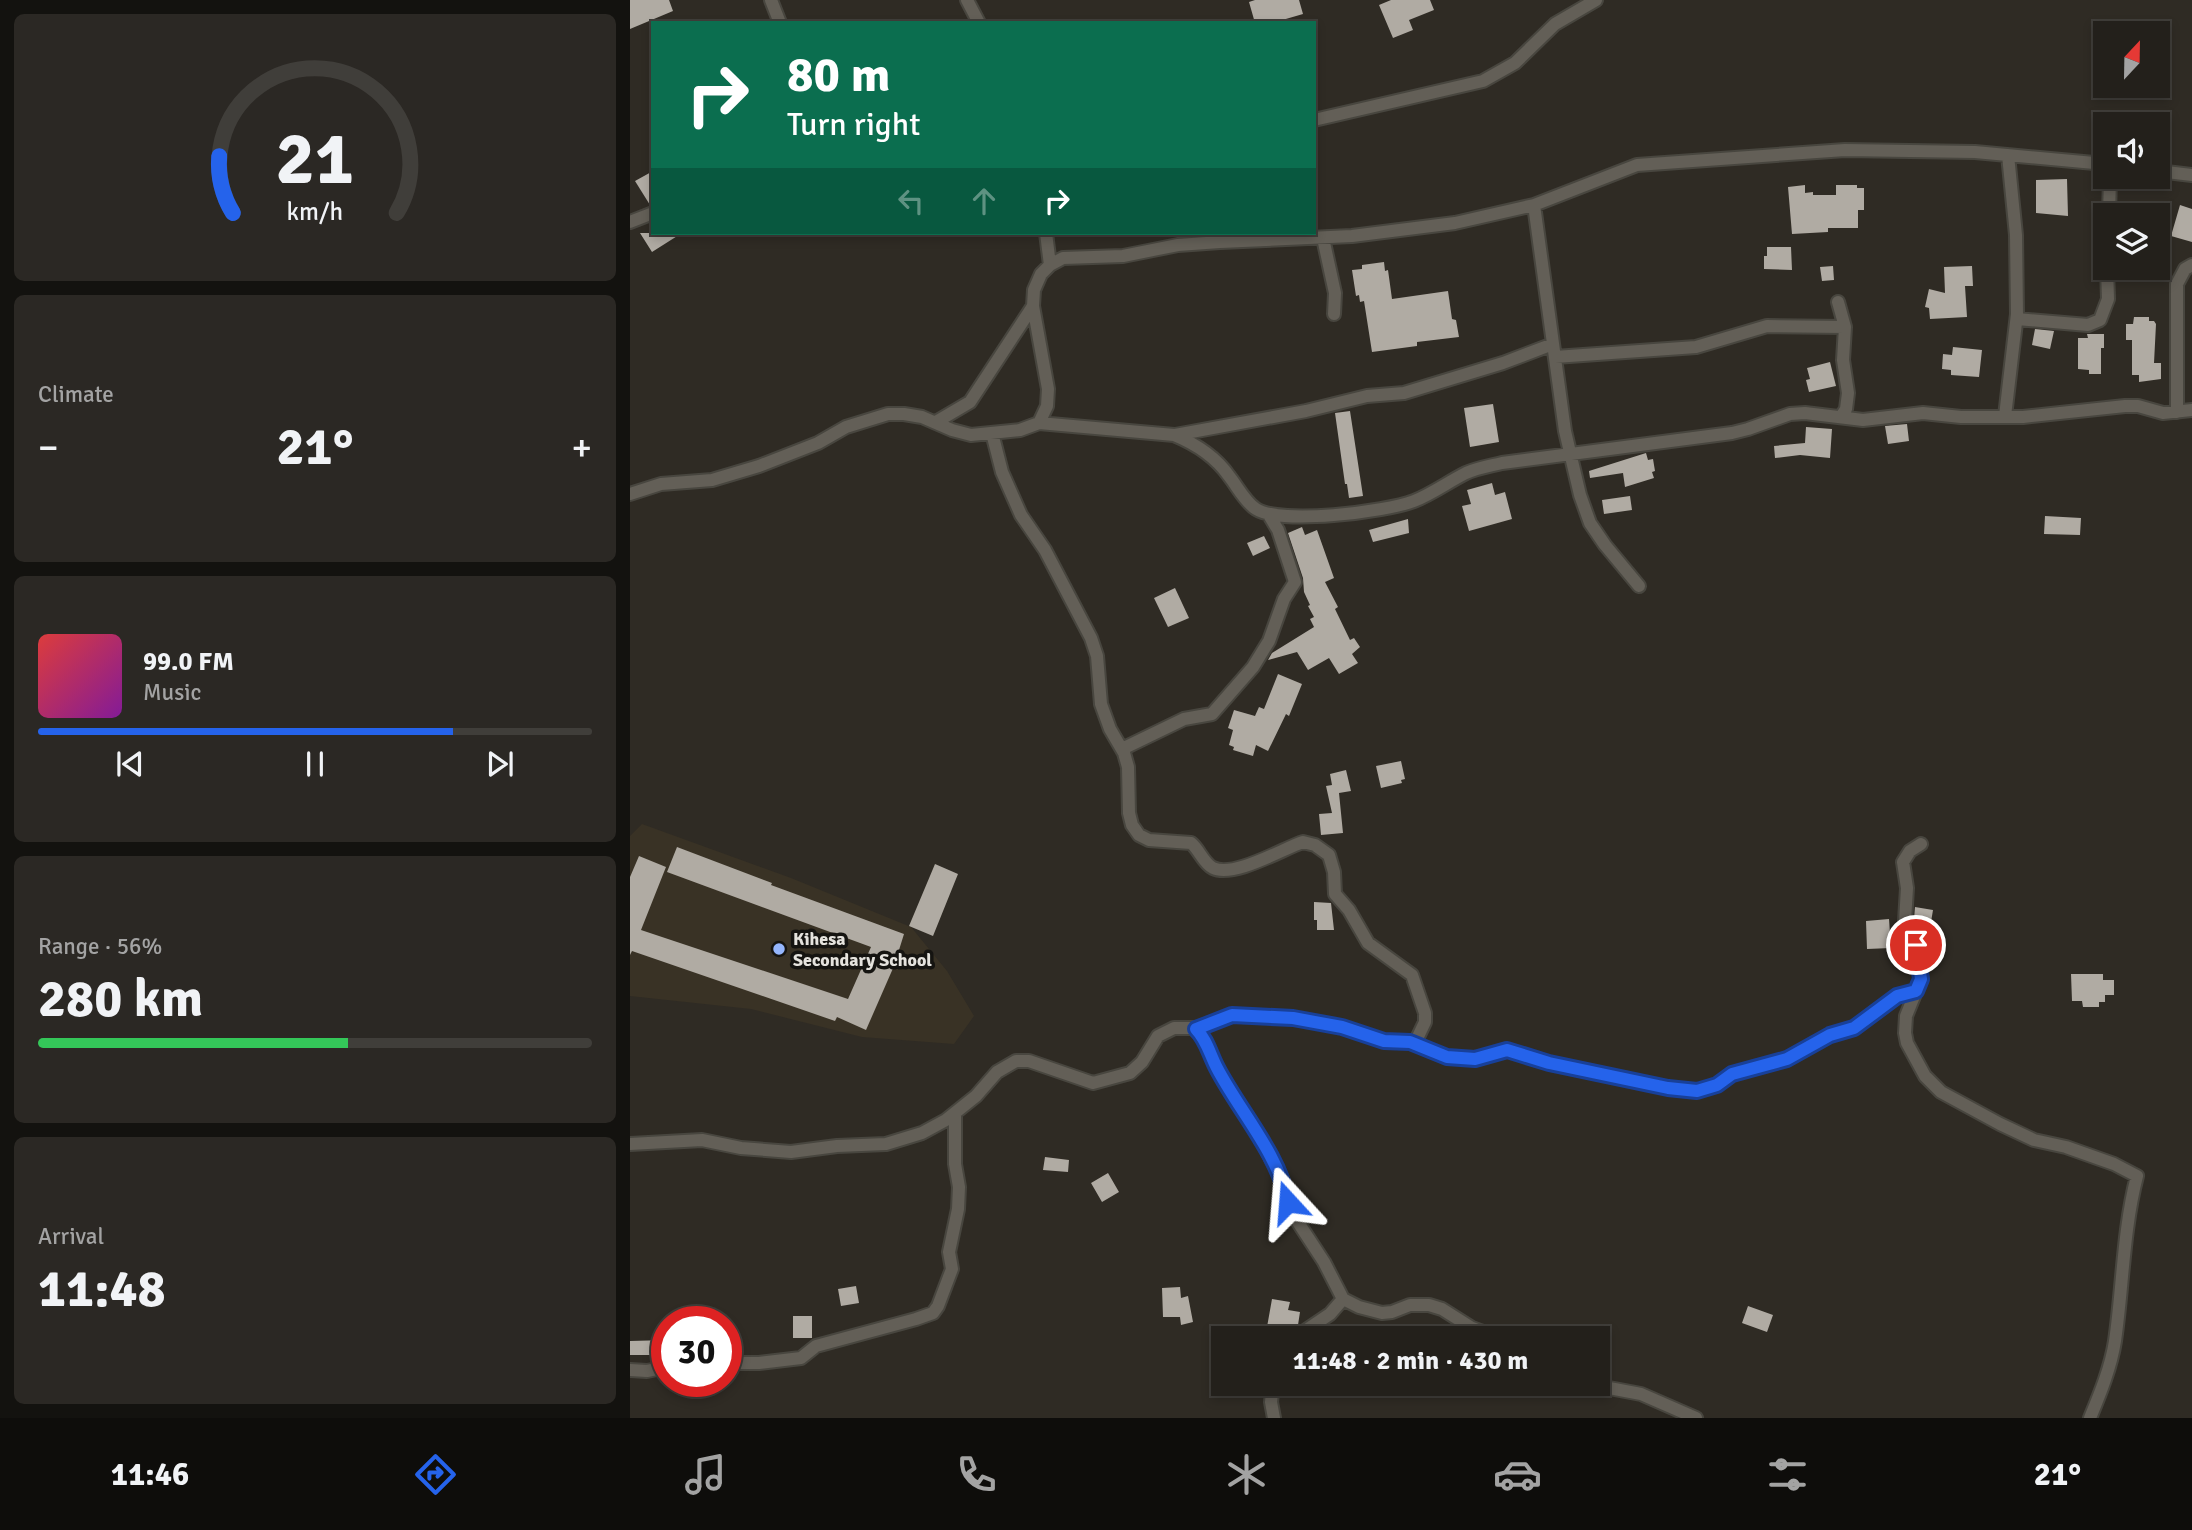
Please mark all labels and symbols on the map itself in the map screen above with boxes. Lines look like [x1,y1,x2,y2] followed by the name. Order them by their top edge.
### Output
[2093,21,2170,98] north arrow
[1886,915,1946,975] pin
[793,928,932,971] place label: Kihesa Secondary School
[771,941,787,957] marker: Kihesa Secondary School
[1251,1165,1325,1239] position arrow
[651,1306,742,1397] speed limit sign: 30

